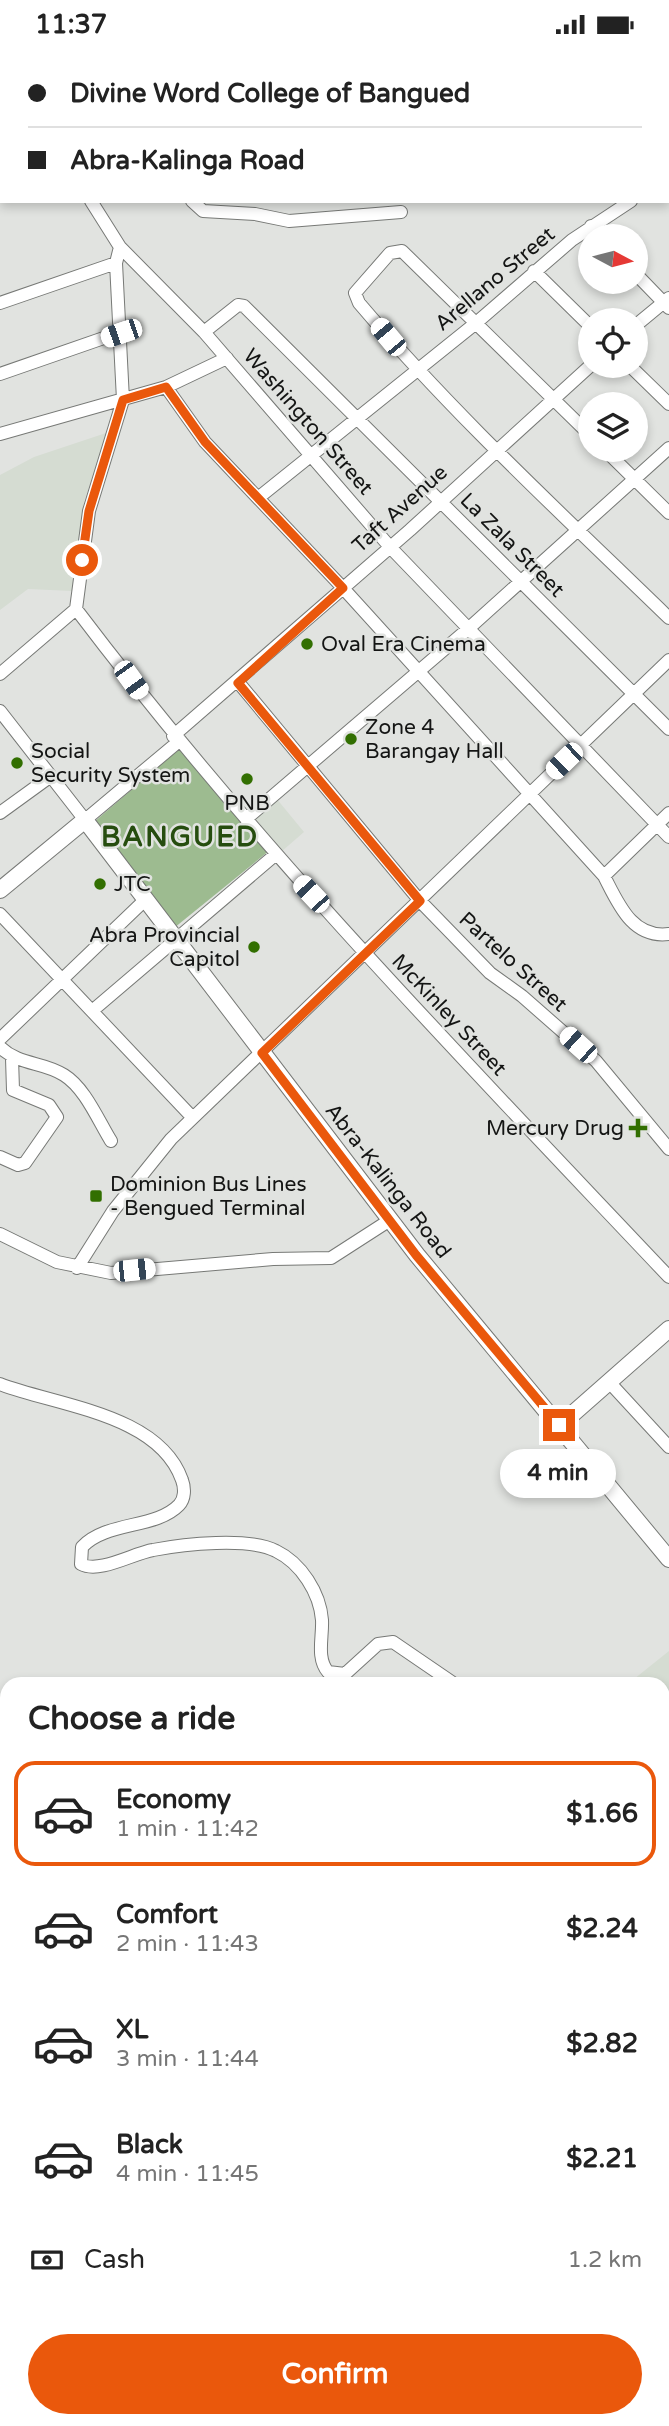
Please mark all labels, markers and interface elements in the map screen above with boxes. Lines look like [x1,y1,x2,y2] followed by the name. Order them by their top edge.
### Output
[35,9,107,40] text: 11:37
[70,78,470,109] text: Divine Word College of Bangued
[70,145,305,176] text: Abra-Kalinga Road
[430,222,560,336] street label: Arellano Street
[578,224,648,294] north arrow
[578,224,648,462] map controls
[578,308,648,378] button: locate
[367,314,410,360] car
[98,316,145,350] car
[238,344,378,500] street label: Washington Street
[578,392,648,462] button: layers
[347,460,453,558] street label: Taft Avenue
[455,488,569,602] street label: La Zala Street
[66,544,98,576] route start
[321,632,486,657] place label: Oval Era Cinema
[299,636,315,652] marker: Oval Era Cinema
[111,657,152,703] car
[365,715,504,764] place label: Zone 4 Barangay Hall
[343,731,359,747] marker: Zone 4 Barangay Hall
[31,739,190,788] place label: Social Security System
[542,739,587,783] car
[9,755,25,771] marker: Social Security System
[239,771,255,787] marker: PNB
[224,791,270,816] place label: PNB
[101,820,259,854] district label: BANGUED
[289,871,334,917] car
[114,872,151,897] place label: JTC
[92,876,108,892] marker: JTC
[454,907,572,1017] street label: Partelo Street
[89,923,240,972] place label: Abra Provincial Capitol
[246,939,262,955] marker: Abra Provincial Capitol
[386,949,512,1081] street label: McKinley Street
[556,1023,601,1067] car
[320,1099,456,1263] street label: Abra-Kalinga Road
[486,1116,624,1141] place label: Mercury Drug
[630,1120,646,1136] marker: Mercury Drug
[110,1172,307,1221] place label: Dominion Bus Lines - Bengued Terminal
[88,1188,104,1204] marker: Dominion Bus Lines - Bengued Terminal
[113,1257,156,1283] car
[543,1409,575,1441] route end
[501,1449,617,1499] callout: 4 min
[527,1459,589,1487] text: 4 min
[28,1700,235,1738] text: Choose a ride
[32,1782,95,1845] icon: car
[116,1784,231,1815] text: Economy
[566,1798,638,1829] text: $1.66
[116,1815,259,1843] text: 1 min · 11:42
[32,1897,95,1960] icon: car
[116,1899,218,1930] text: Comfort
[566,1913,638,1944] text: $2.24
[116,1930,259,1958] text: 2 min · 11:43
[32,2012,95,2075] icon: car
[116,2014,148,2045] text: XL
[566,2028,638,2059] text: $2.82
[116,2045,259,2073] text: 3 min · 11:44
[32,2127,95,2190] icon: car
[116,2129,183,2160] text: Black
[566,2143,638,2174] text: $2.21
[116,2160,259,2188] text: 4 min · 11:45
[28,2241,66,2279] icon: cash
[84,2244,145,2275] text: Cash
[568,2246,642,2274] text: 1.2 km
[28,2334,642,2414] button: Confirm

